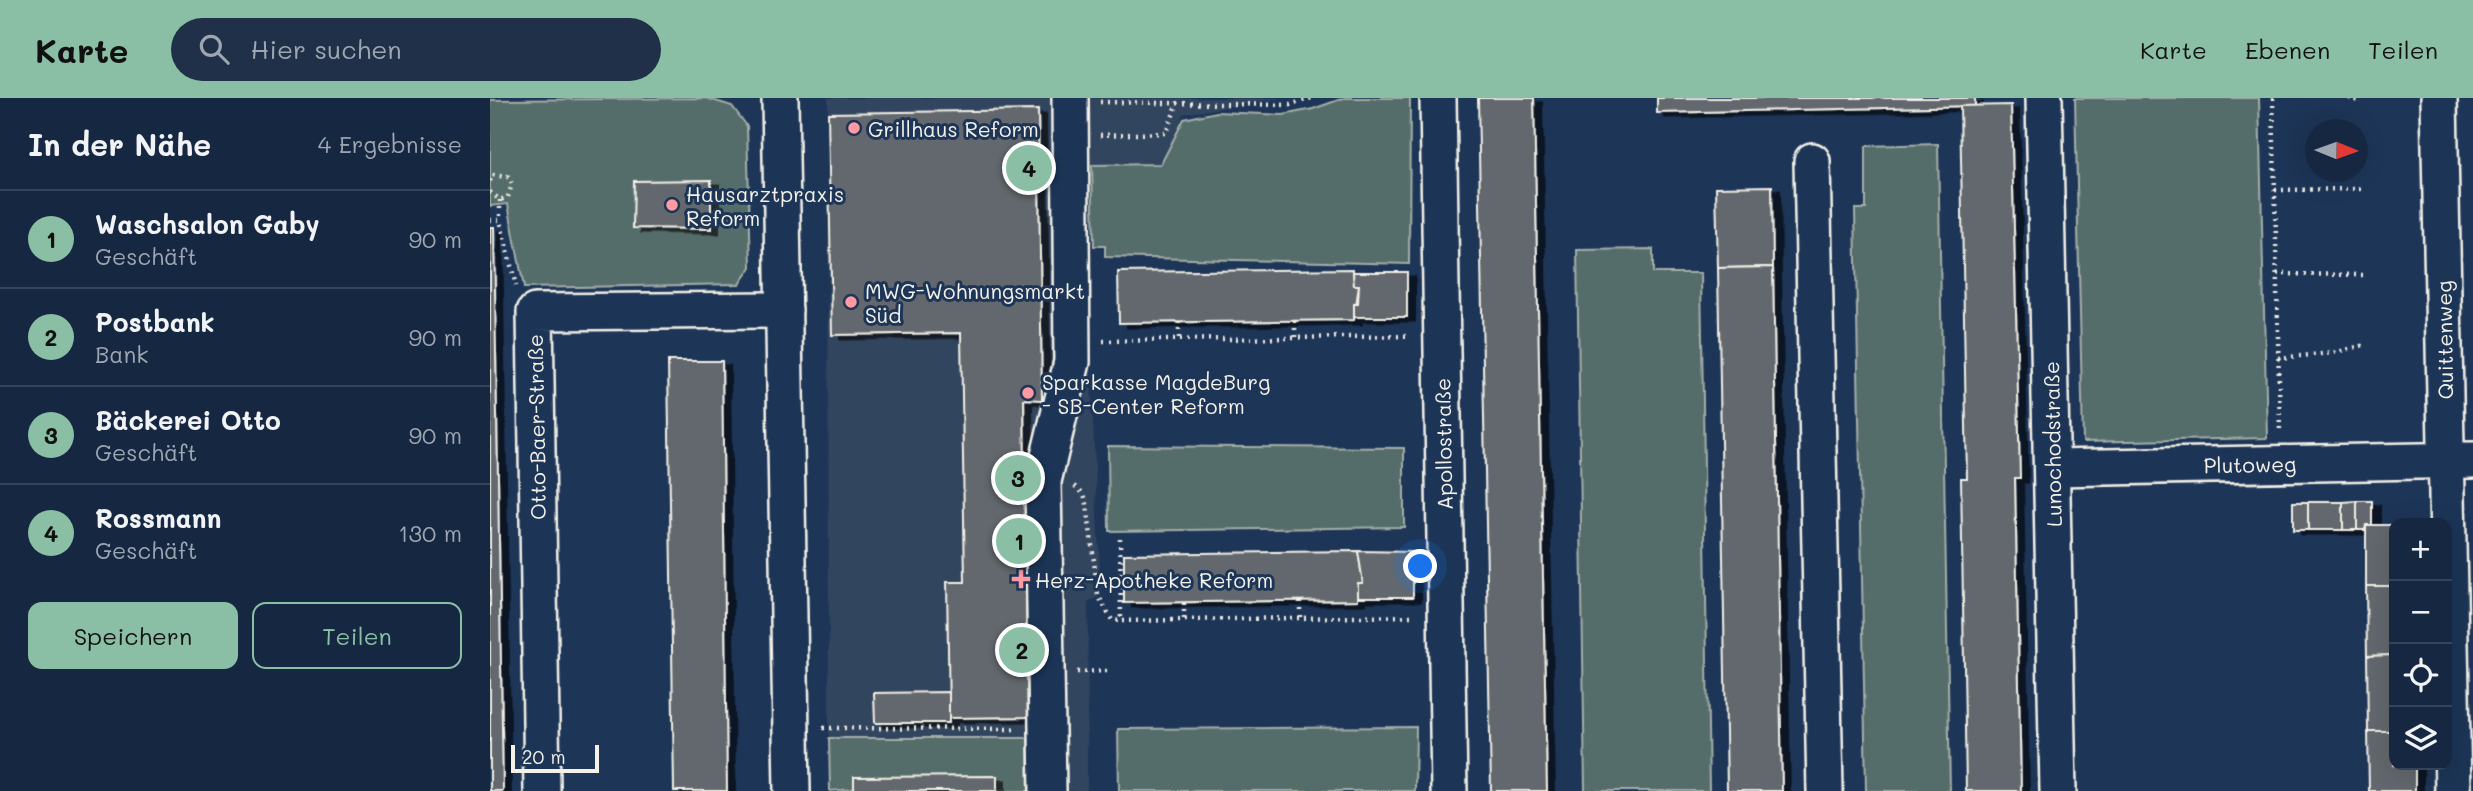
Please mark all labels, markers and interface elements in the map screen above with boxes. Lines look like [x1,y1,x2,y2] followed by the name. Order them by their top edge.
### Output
[171,18,661,81] search box
[35,28,129,71] text: Karte
[195,30,233,68] icon: search
[251,32,402,66] text: Hier suchen
[2140,34,2207,65] text: Karte
[2245,34,2330,65] text: Ebenen
[2368,34,2438,65] text: Teilen
[868,115,1039,142] place label: Grillhaus Reform
[2305,119,2368,182] north arrow
[846,120,862,136] marker: Grillhaus Reform
[28,124,211,164] text: In der Nähe
[318,129,462,159] text: 4 Ergebnisse
[1006,142,1052,194] pin: 4
[686,180,844,231] place label: Hausarztpraxis Reform
[664,197,680,213] marker: Hausarztpraxis Reform
[95,207,320,241] text: Waschsalon Gaby
[46,224,56,254] text: 1
[409,224,462,254] text: 90 m
[95,241,197,271] text: Geschäft
[865,277,1085,328] place label: MWG-Wohnungsmarkt Süd
[2429,280,2459,400] street label: Quittenweg
[843,294,859,310] marker: MWG-Wohnungsmarkt Süd
[95,305,215,339] text: Postbank
[45,322,57,352] text: 2
[409,322,462,352] text: 90 m
[521,334,551,520] street label: Otto-Baer-Straße
[95,339,149,369] text: Bank
[2037,361,2067,527] street label: Lunochodstraße
[1042,368,1270,419] place label: Sparkasse MagdeBurg - SB-Center Reform
[1428,378,1458,510] street label: Apollostraße
[1020,385,1036,401] marker: Sparkasse MagdeBurg - SB-Center Reform
[95,403,281,437] text: Bäckerei Otto
[44,420,58,450] text: 3
[409,420,462,450] text: 90 m
[95,437,197,467] text: Geschäft
[2203,450,2297,478] street label: Plutoweg
[995,452,1041,504] pin: 3
[95,501,221,535] text: Rossmann
[996,515,1042,567] pin: 1
[44,518,58,548] text: 4
[398,518,462,548] text: 130 m
[2389,518,2452,770] map controls
[2389,518,2452,581] button: +
[95,535,197,565] text: Geschäft
[1403,549,1437,583] your location
[1035,566,1273,593] place label: Herz-Apotheke Reform
[1013,571,1029,587] marker: Herz-Apotheke Reform
[2389,581,2452,644] button: −
[28,602,238,669] button: Speichern
[252,602,462,669] button: Teilen
[999,624,1045,676] pin: 2
[2389,644,2452,707] button: locate
[2389,707,2452,770] button: layers
[511,742,598,774] scale bar
[522,744,566,769] text: 20 m

